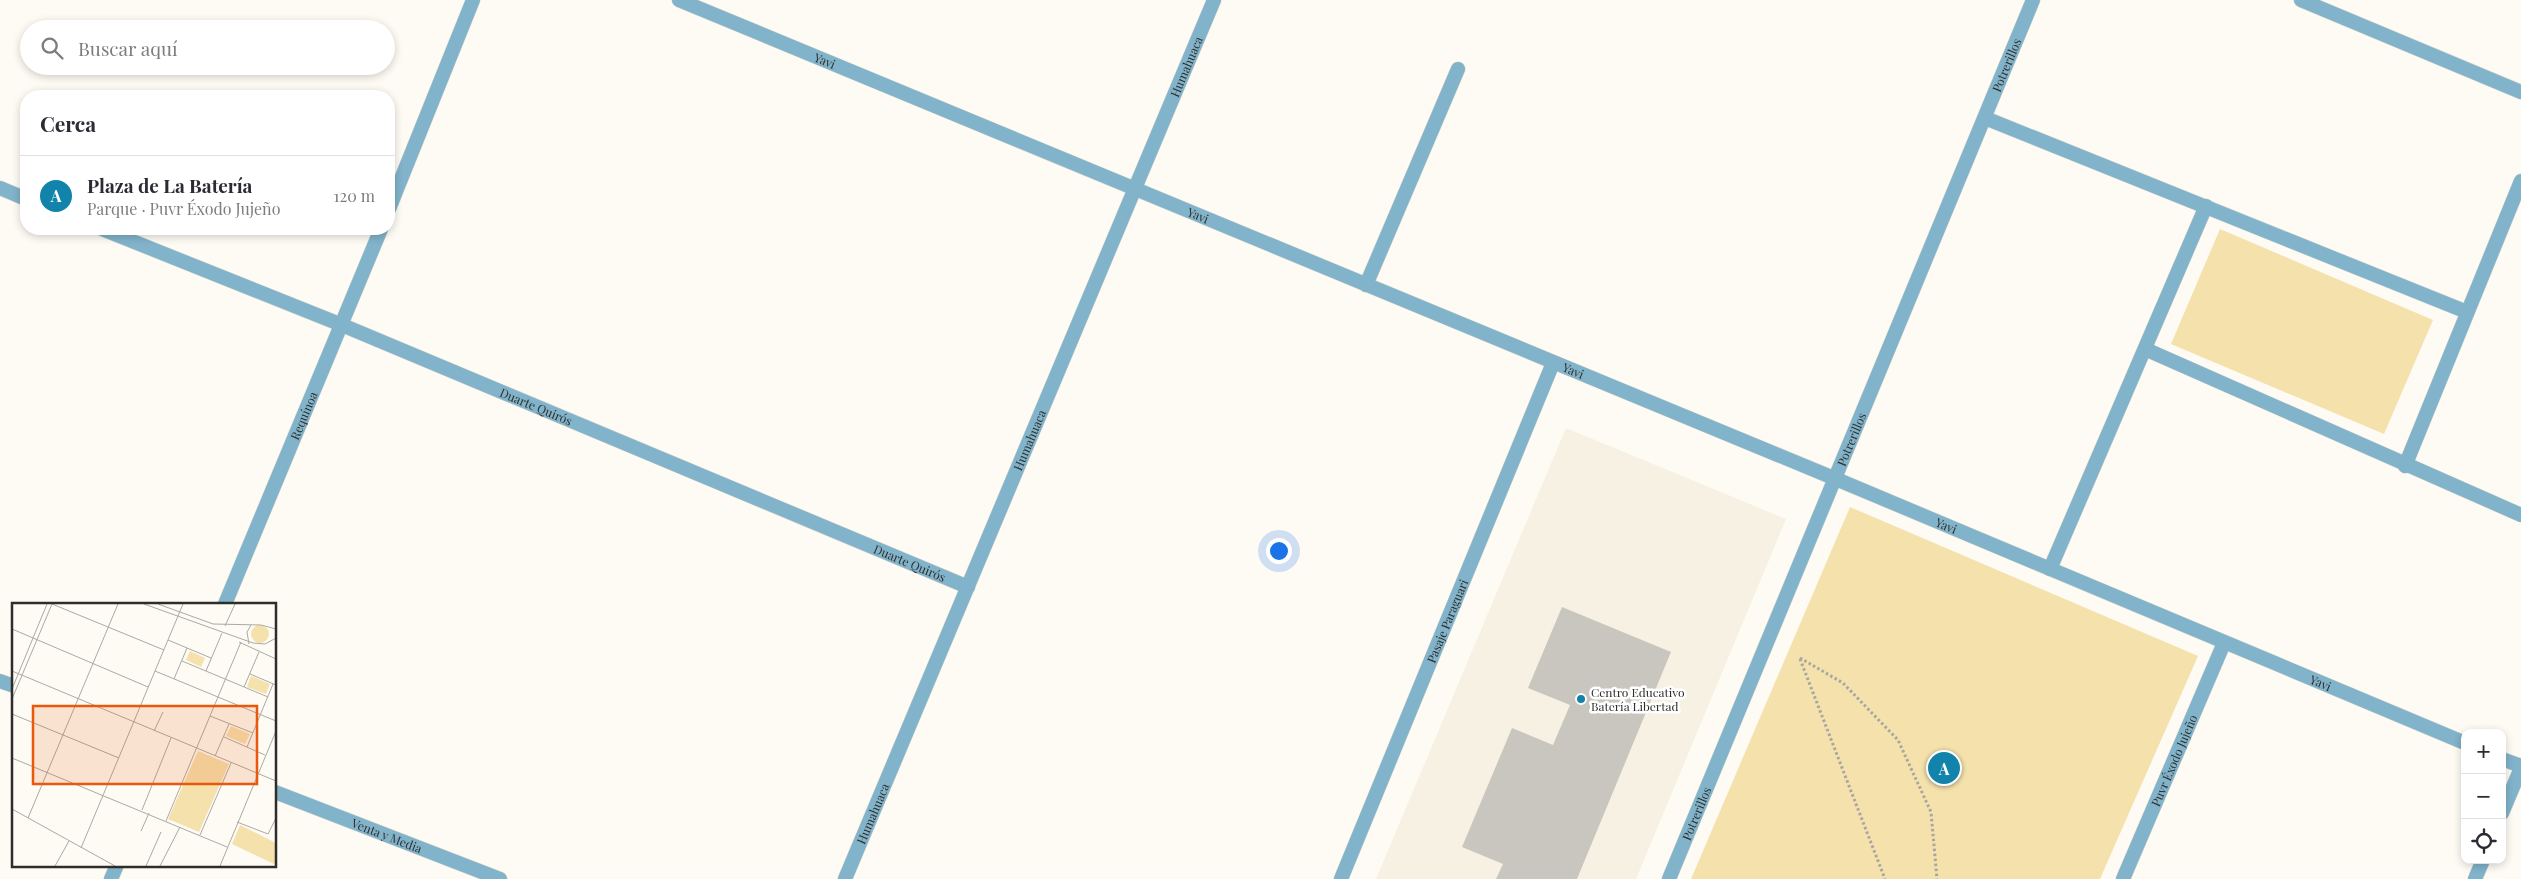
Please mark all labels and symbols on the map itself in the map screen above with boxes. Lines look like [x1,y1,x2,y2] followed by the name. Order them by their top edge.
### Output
[1166,34,1206,99] street label: Humahuaca
[1988,36,2024,94] street label: Potrerillos
[811,49,838,72] street label: Yavi
[1184,203,1212,227] street label: Yavi
[1559,358,1587,382] street label: Yavi
[498,384,575,428] street label: Duarte Quirós
[286,389,321,442] street label: Requínoa
[1009,407,1049,473] street label: Humahuaca
[1833,410,1869,468] street label: Potrerillos
[1932,513,1960,537] street label: Yavi
[1266,538,1292,564] your location
[871,540,948,585] street label: Duarte Quirós
[1423,576,1472,665] street label: Pasaje Paraguari
[12,603,276,866] inset map
[2307,671,2334,694] street label: Yavi
[1591,684,1685,714] place label: Centro Educativo Batería Libertad
[1575,693,1587,705] marker: Centro Educativo Batería Libertad
[2147,712,2201,809] street label: Puvr Éxodo Jujeño
[1928,749,1960,787] pin: A
[853,781,892,846] street label: Humahuaca
[1678,784,1714,843] street label: Potrerillos
[348,814,425,856] street label: Venta y Media

